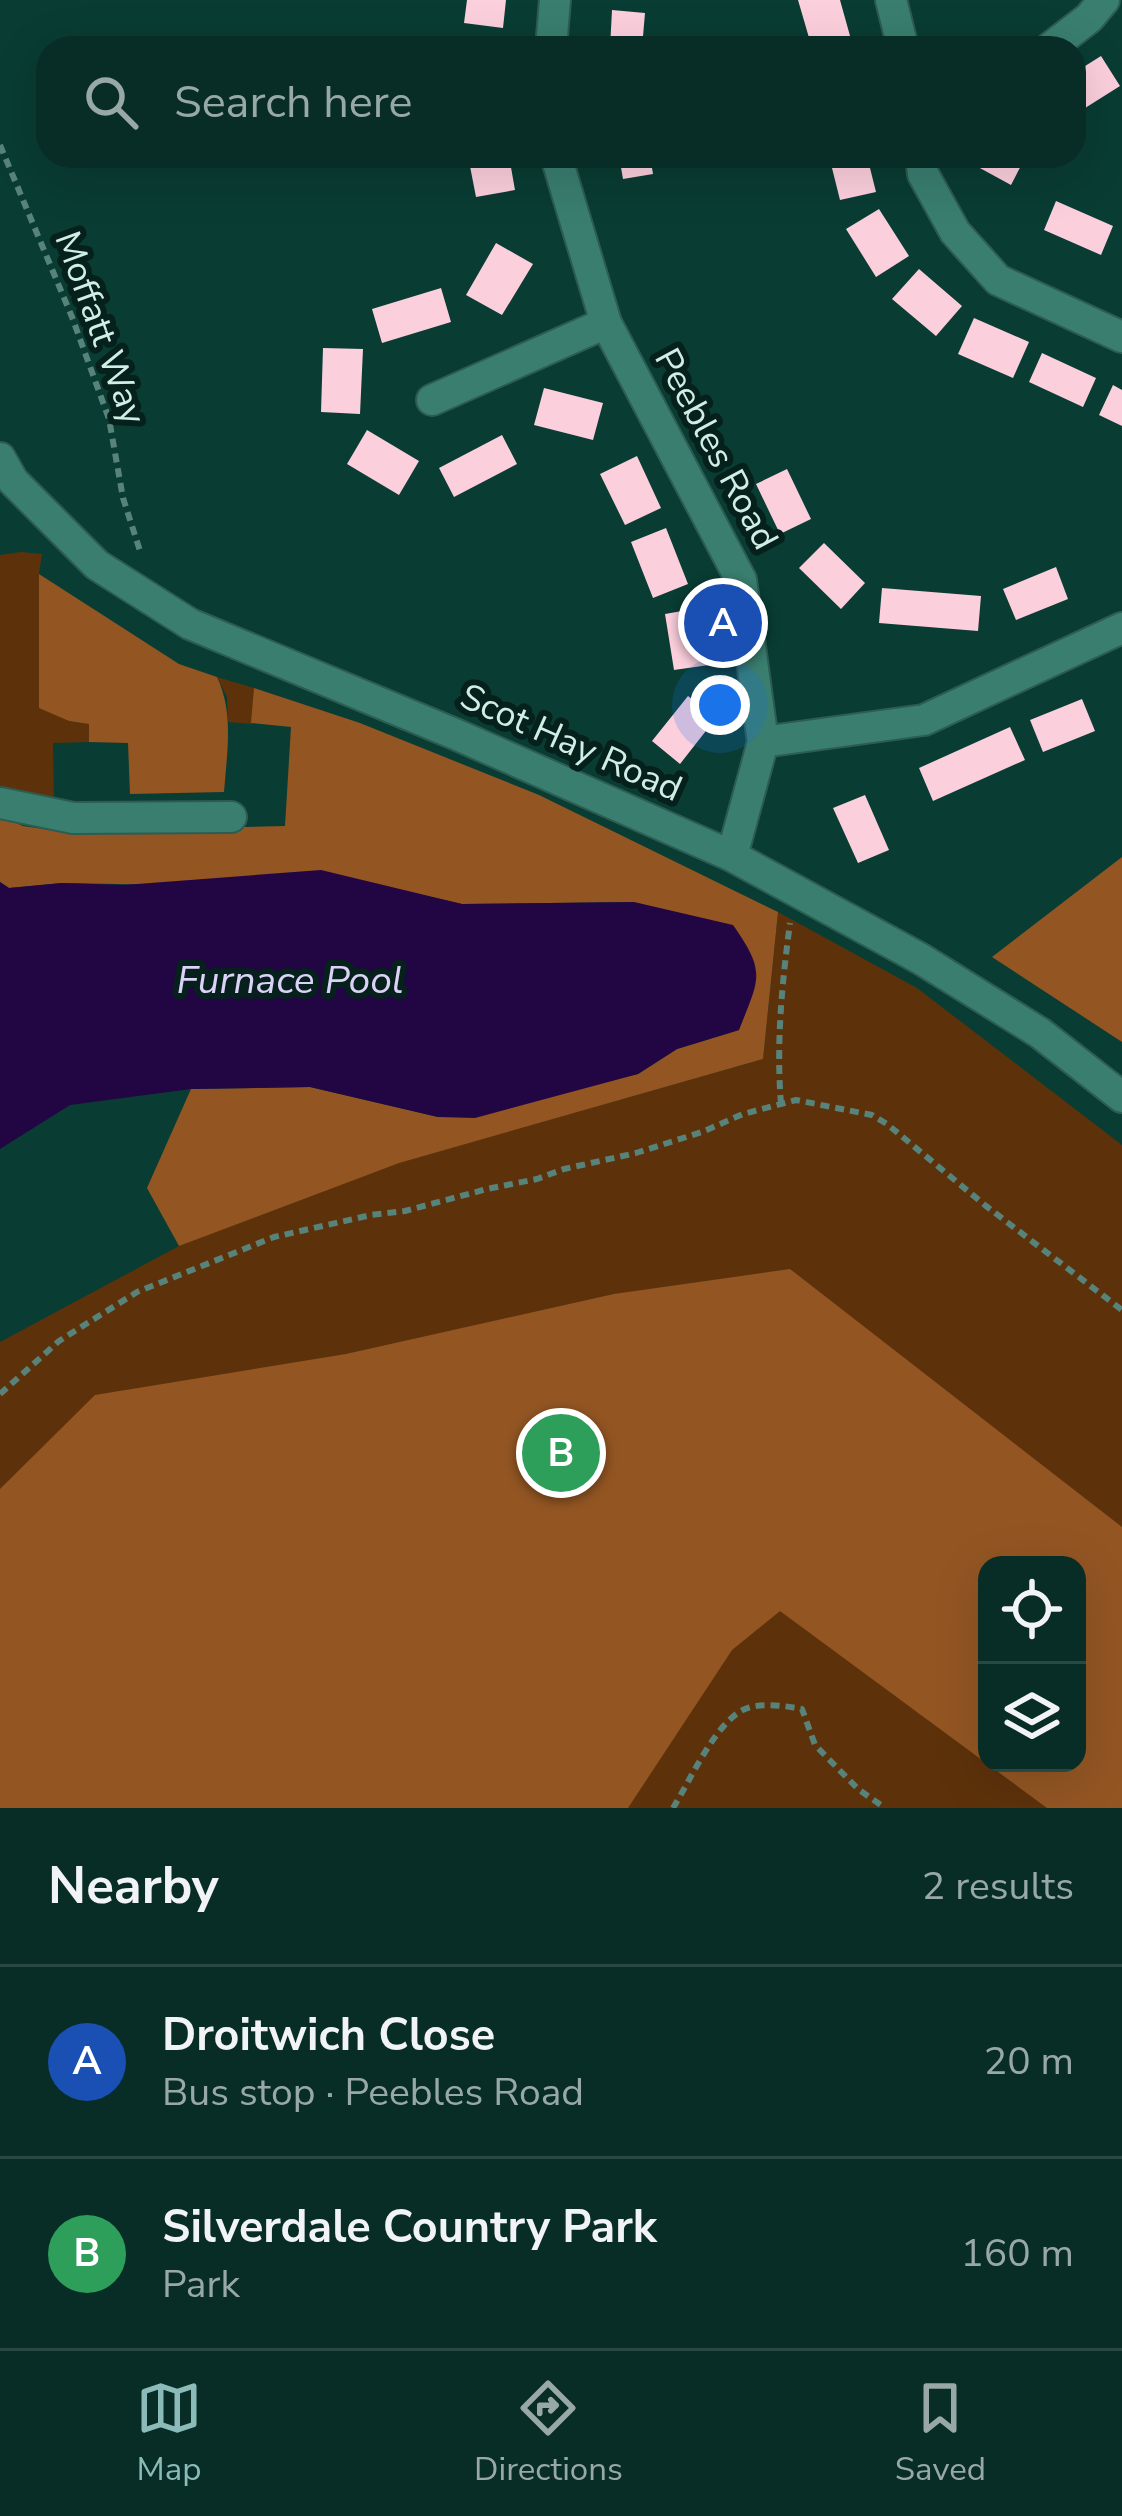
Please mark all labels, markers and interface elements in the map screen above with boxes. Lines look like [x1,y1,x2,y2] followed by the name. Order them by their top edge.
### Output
[36,36,1086,168] search box
[78,69,144,135] icon: search
[174,72,413,133] text: Search here
[42,225,158,432] street label: Moffatt Way
[642,340,790,558] street label: Peebles Road
[684,578,762,668] pin: A
[452,672,690,814] street label: Scot Hay Road
[690,675,750,735] your location
[177,954,403,1007] water label: Furnace Pool
[522,1408,600,1498] pin: B
[978,1556,1086,1772] map controls
[978,1556,1086,1664] button: locate
[978,1664,1086,1772] button: layers
[48,1851,219,1921] text: Nearby
[922,1860,1074,1913] text: 2 results
[162,2005,495,2066] text: Droitwich Close
[72,2035,102,2088] text: A
[984,2035,1074,2088] text: 20 m
[162,2066,584,2119] text: Bus stop · Peebles Road
[162,2197,657,2258] text: Silverdale Country Park
[74,2227,100,2280] text: B
[960,2227,1074,2280] text: 160 m
[162,2258,240,2311] text: Park
[136,2375,202,2492] tab: Map
[474,2375,623,2492] tab: Directions
[895,2375,986,2492] tab: Saved

